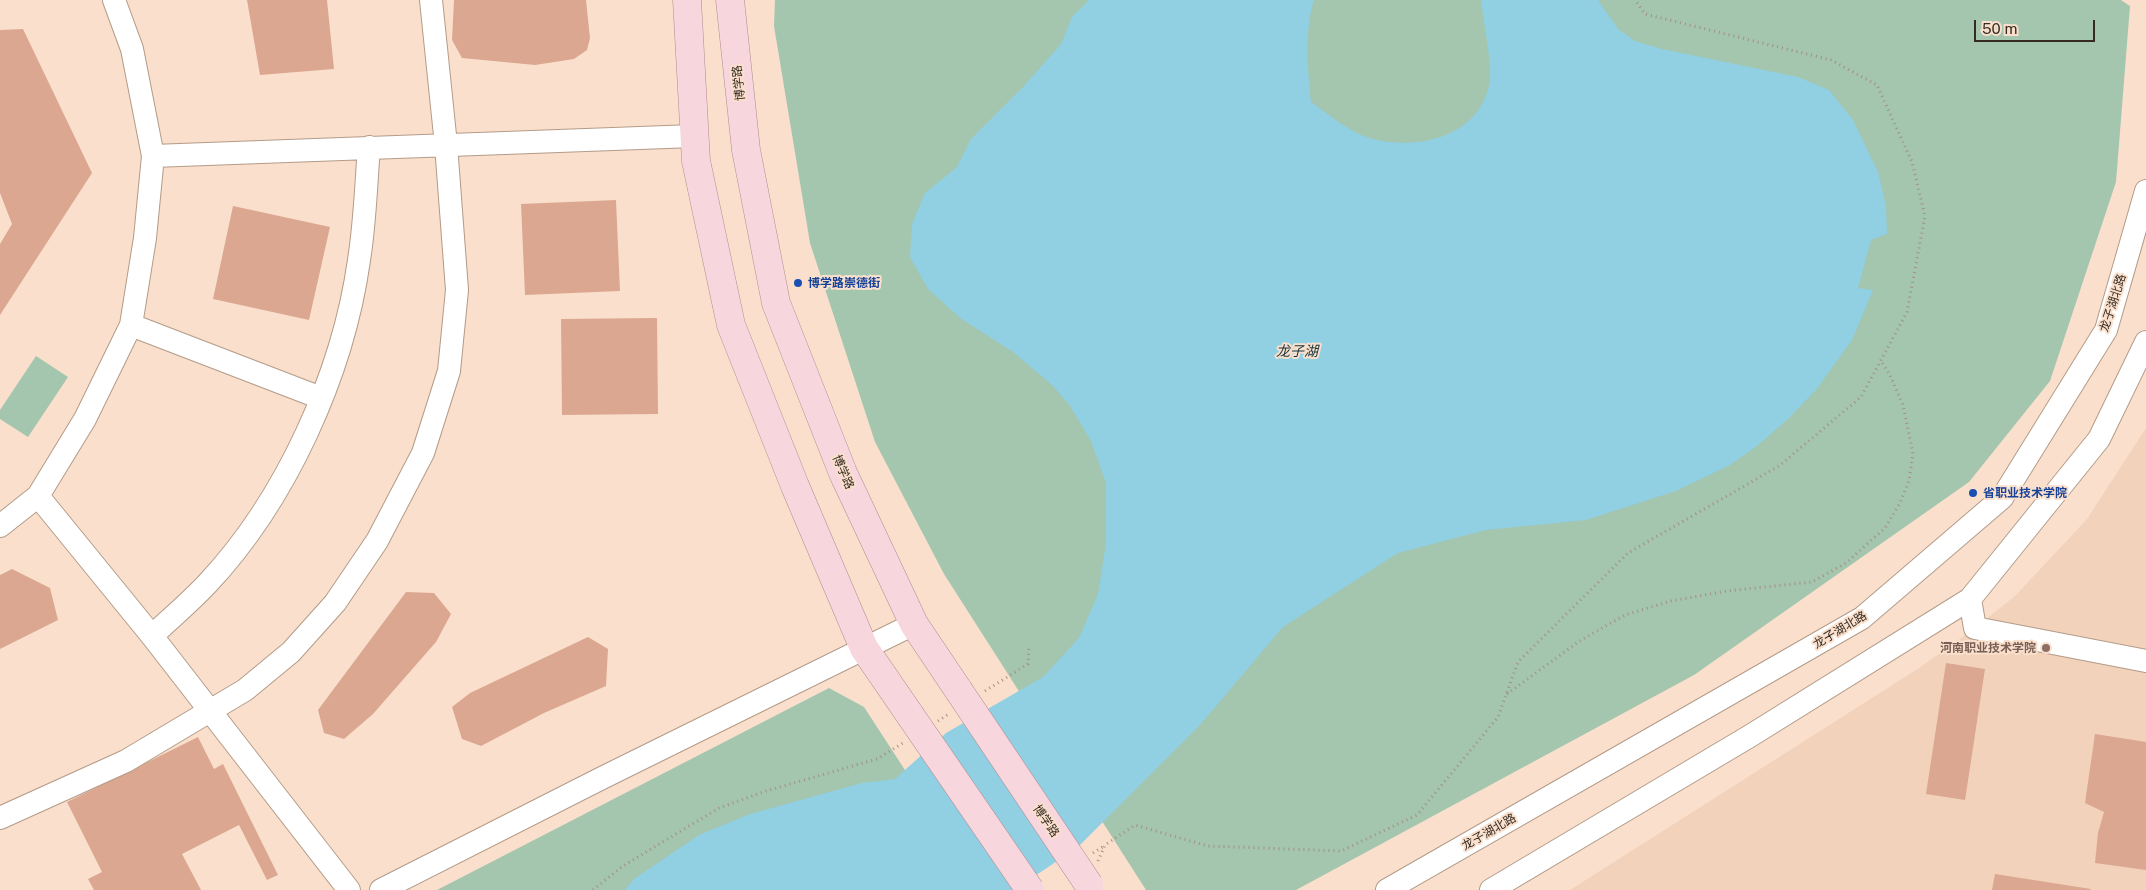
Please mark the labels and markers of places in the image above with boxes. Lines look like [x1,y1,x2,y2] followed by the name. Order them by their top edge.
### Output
[808,276,880,290] place label: 博学路崇德街
[792,277,804,289] marker: 博学路崇德街
[1983,486,2067,500] place label: 省职业技术学院
[1967,487,1979,499] marker: 省职业技术学院
[1940,641,2036,655] place label: 河南职业技术学院
[2040,642,2052,654] marker: 河南职业技术学院

